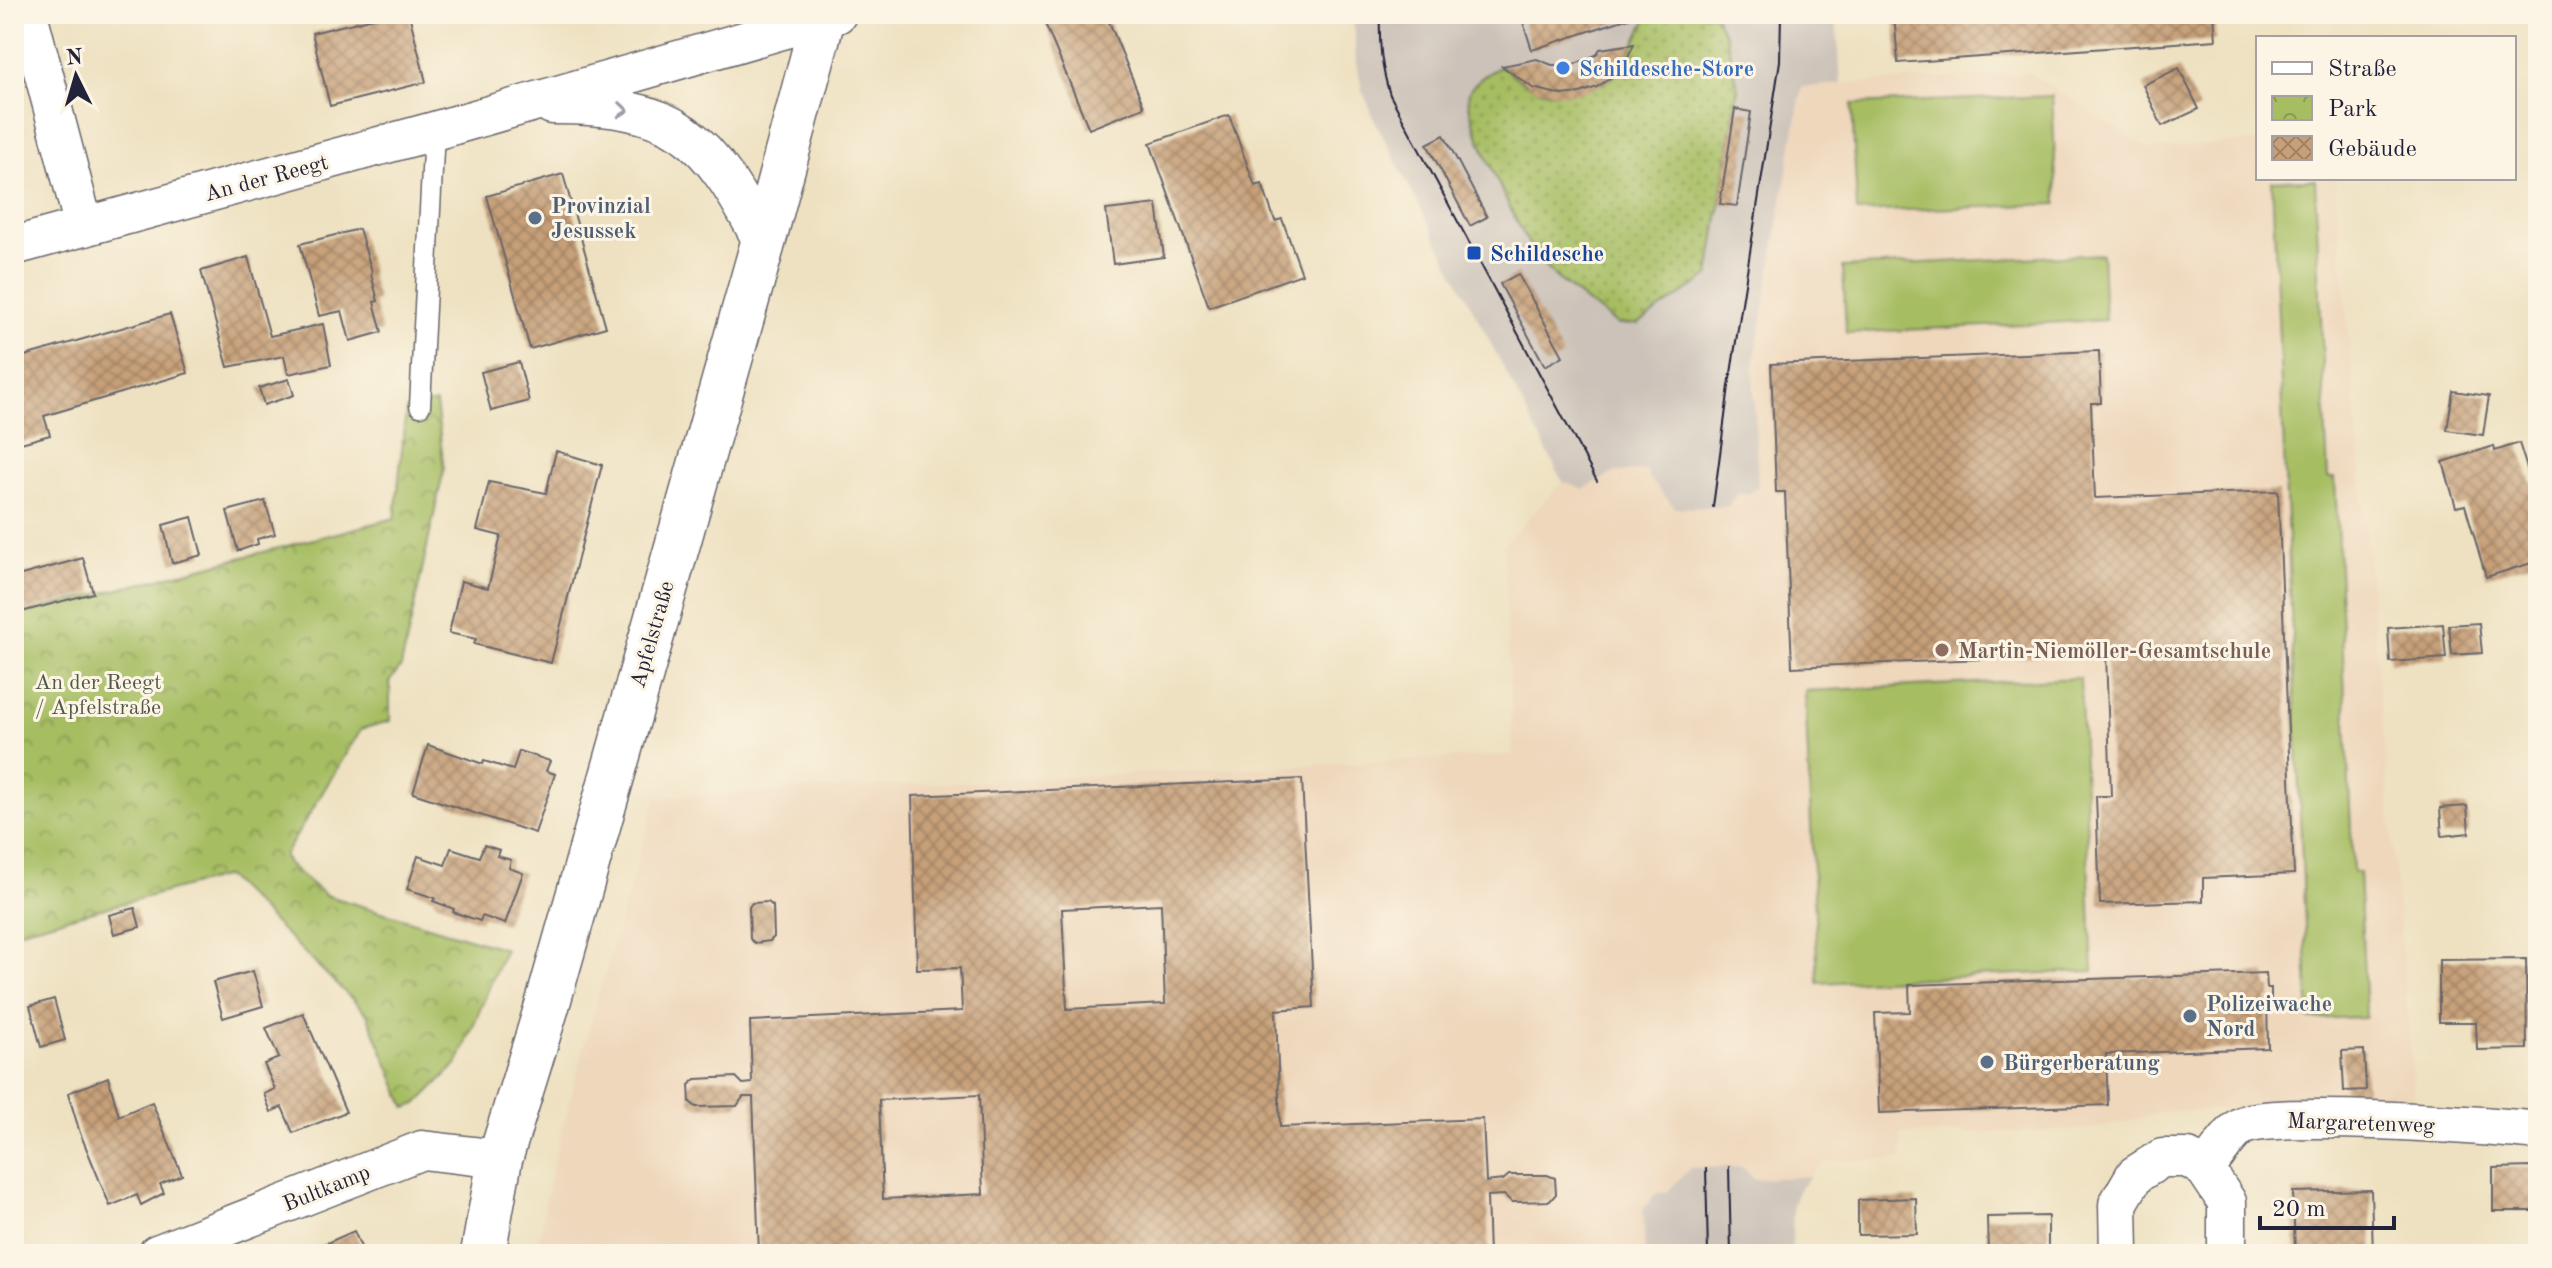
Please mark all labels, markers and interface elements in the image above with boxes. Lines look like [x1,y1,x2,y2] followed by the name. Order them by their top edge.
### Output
[36,36,116,116] north arrow
[2256,36,2516,180] legend
[65,46,84,70] text: N
[2328,58,2397,82] text: Straße
[1554,59,1572,77] marker: Schildesche-Store
[1579,59,1754,81] place label: Schildesche-Store
[2328,98,2377,122] text: Park
[617,101,630,118] one-way arrow
[2328,138,2417,162] text: Gebäude
[202,152,331,206] street label: An der Reegt
[551,196,651,243] place label: Provinzial Jesussek
[526,209,544,227] marker: Provinzial Jesussek
[1465,244,1483,262] marker: Schildesche
[1490,244,1604,266] place label: Schildesche
[627,578,679,691] street label: Apfelstraße
[1933,641,1951,659] marker: Martin-Niemöller-Gesamtschule
[1958,641,2271,663] place label: Martin-Niemöller-Gesamtschule
[34,672,162,719] park label: An der Reegt / Apfelstraße
[2206,994,2332,1041] place label: Polizeiwache Nord
[2181,1007,2199,1025] marker: Polizeiwache Nord
[1978,1053,1996,1071] marker: Bürgerberatung
[2003,1053,2160,1075] place label: Bürgerberatung
[2287,1110,2435,1138] street label: Margaretenweg
[280,1161,373,1216] street label: Bultkamp
[2260,1180,2394,1230] scale bar
[2272,1198,2326,1222] text: 20 m

